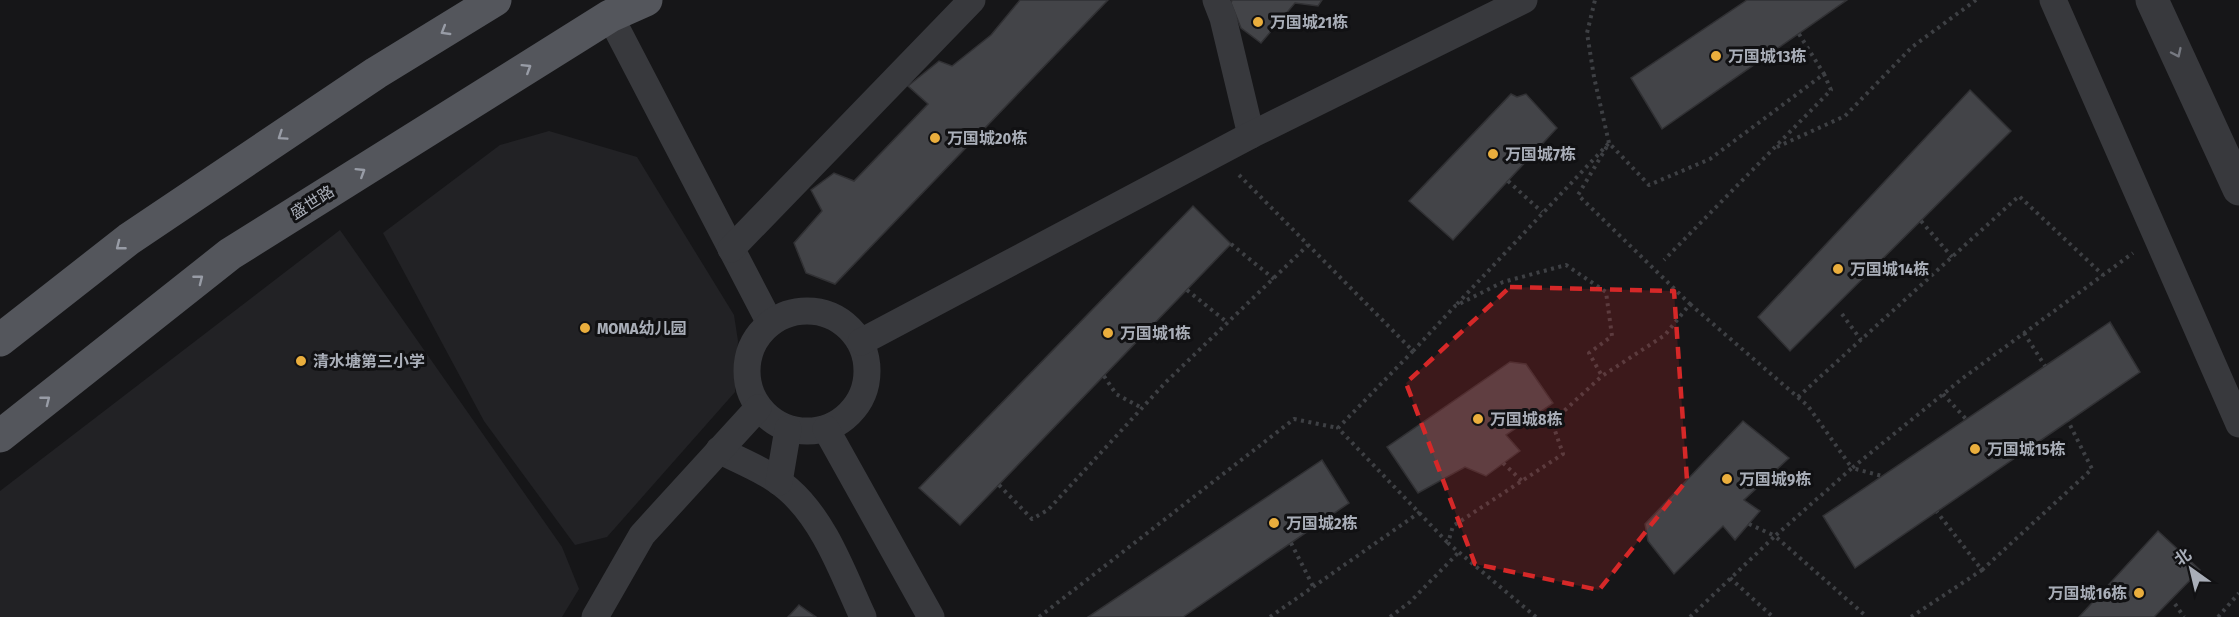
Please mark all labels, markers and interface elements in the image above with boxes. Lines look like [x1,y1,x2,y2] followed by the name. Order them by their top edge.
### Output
[1270,13,1348,32] place label: 万国城21栋
[1251,15,1265,29] marker: 万国城21栋
[441,23,451,35] one-way arrow
[1728,47,1806,66] place label: 万国城13栋
[2169,47,2181,58] one-way arrow
[1709,49,1723,63] marker: 万国城13栋
[520,64,531,75] one-way arrow
[277,129,288,140] one-way arrow
[947,129,1027,148] place label: 万国城20栋
[928,131,942,145] marker: 万国城20栋
[1505,145,1576,164] place label: 万国城7栋
[1486,147,1500,161] marker: 万国城7栋
[355,168,366,179] one-way arrow
[287,182,338,223] street label: 盛世路
[116,238,127,249] one-way arrow
[1850,260,1929,279] place label: 万国城14栋
[1831,262,1845,276] marker: 万国城14栋
[192,275,203,286] one-way arrow
[597,319,687,338] place label: MOMA幼儿园
[578,321,592,335] marker: MOMA幼儿园
[1120,324,1191,343] place label: 万国城1栋
[1101,326,1115,340] marker: 万国城1栋
[313,352,425,371] place label: 清水塘第三小学
[294,354,308,368] marker: 清水塘第三小学
[39,396,50,407] one-way arrow
[1490,410,1562,429] place label: 万国城8栋
[1471,412,1485,426] marker: 万国城8栋
[1987,440,2066,459] place label: 万国城15栋
[1968,442,1982,456] marker: 万国城15栋
[1739,470,1811,489] place label: 万国城9栋
[1720,472,1734,486] marker: 万国城9栋
[1286,514,1357,533] place label: 万国城2栋
[1267,516,1281,530] marker: 万国城2栋
[2161,539,2221,599] north arrow
[2171,545,2195,569] text: 北
[2048,584,2127,603] place label: 万国城16栋
[2132,586,2146,600] marker: 万国城16栋

